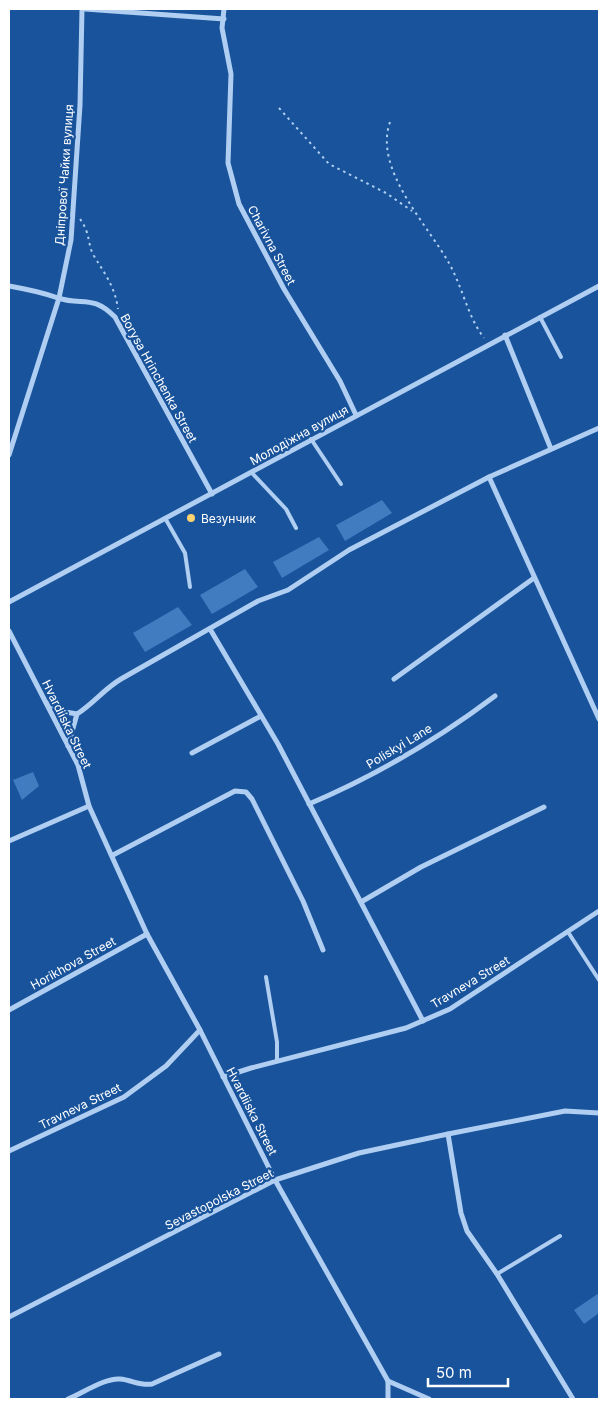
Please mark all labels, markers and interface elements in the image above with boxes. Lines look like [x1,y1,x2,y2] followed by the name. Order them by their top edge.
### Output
[52,104,76,246] street label: Дніпрової Чайки вулиця
[245,203,299,287] street label: Charivna Street
[117,311,201,445] street label: Borysa Hrinchenka Street
[247,402,351,468] street label: Молодіжна вулиця
[201,511,256,526] place label: Везунчик
[185,512,197,524] marker: Везунчик
[39,677,95,771] street label: Hvardiiska Street
[363,720,435,772] street label: Poliskyi Lane
[28,933,118,993] street label: Horikhova Street
[428,953,512,1011] street label: Travneva Street
[223,1064,281,1158] street label: Hvardiiska Street
[37,1080,124,1132] street label: Travneva Street
[162,1165,276,1233] street label: Sevastopolska Street
[428,1356,508,1388] scale bar
[436,1363,472,1382] text: 50 m

